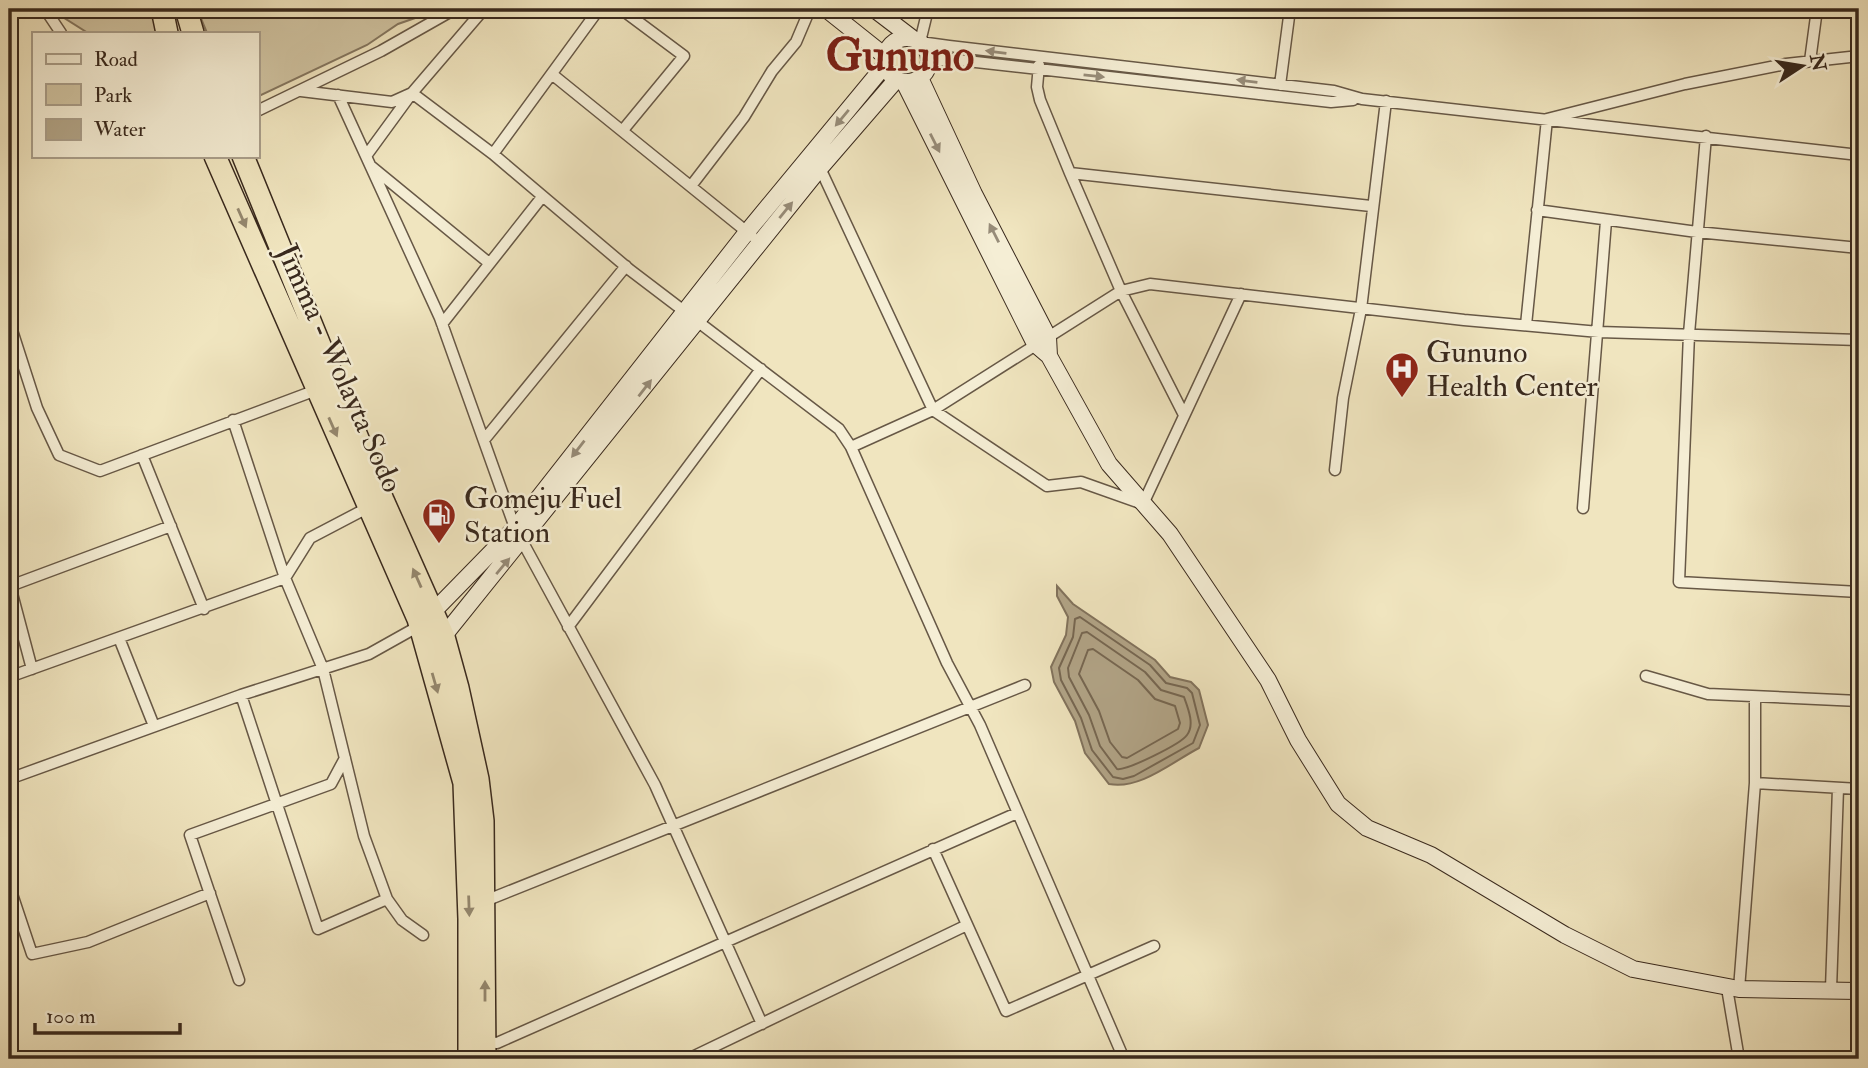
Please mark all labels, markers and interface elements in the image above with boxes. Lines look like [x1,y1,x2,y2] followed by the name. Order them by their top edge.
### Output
[826,29,974,84] district label: Gununo
[32,32,259,158] legend
[1766,32,1836,102] north arrow
[94,46,139,73] text: Road
[985,46,1007,57] one-way arrow
[1804,51,1831,74] text: N
[1083,70,1105,81] one-way arrow
[1236,75,1258,86] one-way arrow
[94,82,132,109] text: Park
[835,109,850,126] one-way arrow
[93,116,146,143] text: Water
[930,133,941,153] one-way arrow
[778,201,793,218] one-way arrow
[236,208,248,228] one-way arrow
[989,223,1000,243] one-way arrow
[268,237,411,498] street label: Jimma - Wolayta Sodo
[1426,334,1598,405] place label: Gununo Health Center
[1383,350,1421,399] hospital icon: Gununo Health Center
[637,379,652,397] one-way arrow
[328,416,339,437] one-way arrow
[571,440,585,458] one-way arrow
[464,480,622,551] place label: Gomeju Fuel Station
[420,496,458,545] fuel station icon: Gomeju Fuel Station
[495,557,510,574] one-way arrow
[411,568,423,588] one-way arrow
[431,673,441,694] one-way arrow
[463,896,474,918] one-way arrow
[480,980,491,1002] one-way arrow
[35,991,180,1035] scale bar
[46,1003,96,1030] text: 100 m

